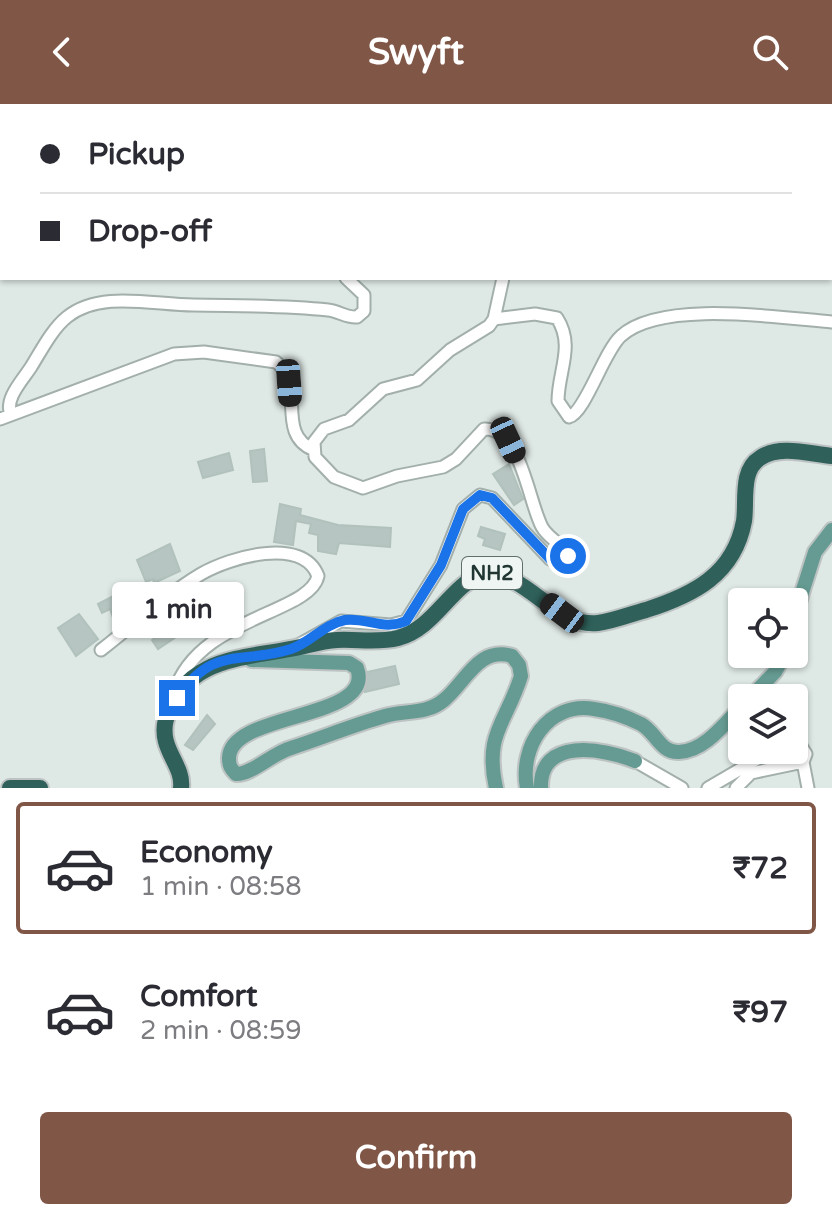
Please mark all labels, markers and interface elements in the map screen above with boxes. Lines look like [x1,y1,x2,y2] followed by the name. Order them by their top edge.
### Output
[40,30,84,74] icon: back
[748,30,792,74] icon: search
[368,31,464,74] text: Swyft
[88,136,185,173] text: Pickup
[88,213,212,250] text: Drop-off
[275,358,303,408] car
[487,413,529,467] car
[550,538,586,574] route start
[462,557,522,589] road number: NH2
[111,582,243,638] callout: 1 min
[728,588,808,764] map controls
[728,588,808,668] button: locate
[536,589,588,637] car
[143,594,213,625] text: 1 min
[159,680,195,716] route end
[728,684,808,764] button: layers
[44,832,116,904] icon: car
[140,834,273,871] text: Economy
[733,850,788,887] text: ₹72
[140,871,302,902] text: 1 min · 08:58
[44,976,116,1048] icon: car
[140,978,258,1015] text: Comfort
[733,994,788,1031] text: ₹97
[140,1015,302,1046] text: 2 min · 08:59
[40,1112,792,1204] button: Confirm

